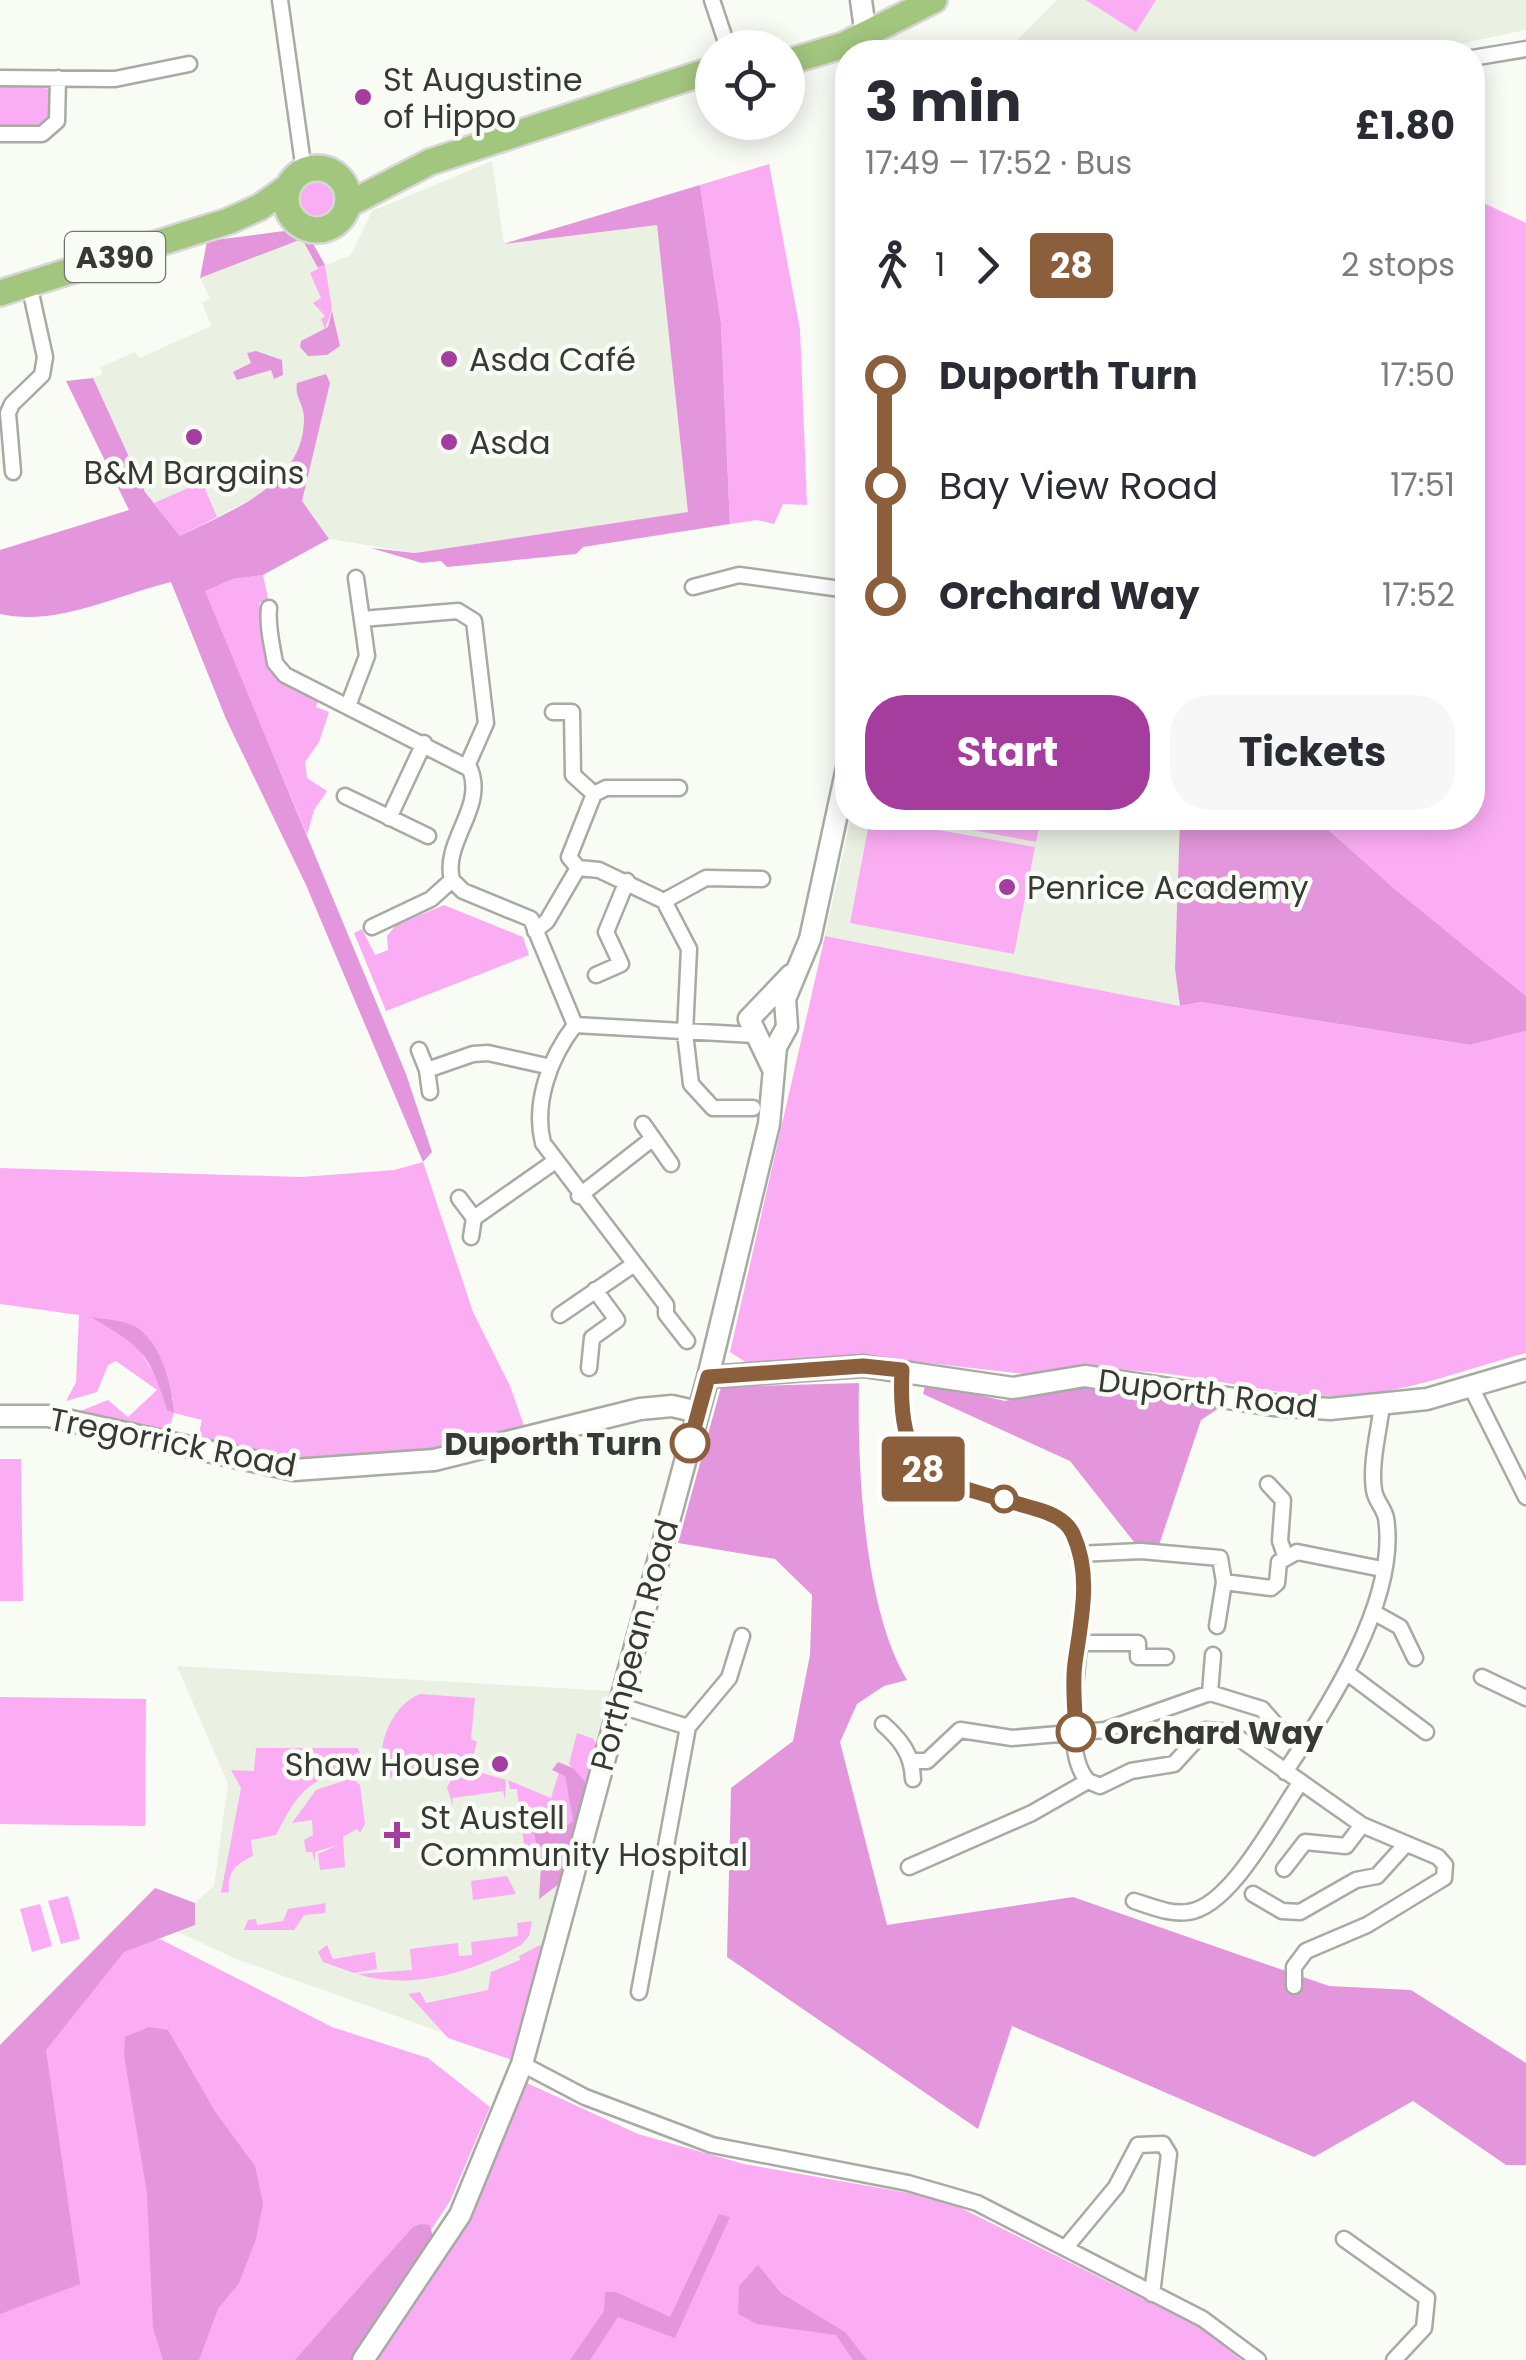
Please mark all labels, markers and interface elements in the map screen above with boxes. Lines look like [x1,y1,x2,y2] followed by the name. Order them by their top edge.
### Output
[695,30,805,140] map controls
[695,30,805,140] button: locate
[383,57,583,139] place label: St Augustine of Hippo
[865,63,1021,140] text: 3 min
[352,86,374,108] marker: St Augustine of Hippo
[1355,99,1455,152] text: £1.80
[865,140,1132,185] text: 17:49 – 17:52 · Bus
[65,232,165,282] road number: A390
[865,238,920,293] icon: walk
[960,238,1015,293] icon: forward
[1050,241,1093,290] text: 28
[935,242,945,287] text: 1
[1341,242,1455,287] text: 2 stops
[469,337,636,382] place label: Asda Café
[438,348,460,370] marker: Asda Café
[939,349,1198,402] text: Duporth Turn
[1380,352,1455,397] text: 17:50
[469,420,551,465] place label: Asda
[183,426,205,448] marker: B&M Bargains
[438,431,460,453] marker: Asda
[84,450,304,495] place label: B&M Bargains
[939,459,1218,512] text: Bay View Road
[1390,462,1455,507] text: 17:51
[939,569,1199,622] text: Orchard Way
[1382,572,1455,617] text: 17:52
[865,695,1150,810] button: Start
[1170,695,1455,810] button: Tickets
[1027,865,1309,910] place label: Penrice Academy
[996,876,1018,898] marker: Penrice Academy
[1096,1357,1320,1429] street label: Duporth Road
[46,1396,300,1488] street label: Tregorrick Road
[444,1421,662,1466] place label: Duporth Turn
[671,1424,709,1462] marker: Duporth Turn
[878,1436,968,1502] line badge: 28
[902,1445,944,1494] text: 28
[991,1486,1017,1512] unlabelled marker
[579,1514,689,1776] street label: Porthpean Road
[1104,1710,1324,1755] place label: Orchard Way
[1057,1713,1095,1751] marker: Orchard Way
[285,1742,480,1787] place label: Shaw House
[489,1753,511,1775] marker: Shaw House
[420,1795,748,1877] place label: St Austell Community Hospital
[384,1822,410,1848] marker: St Austell Community Hospital

